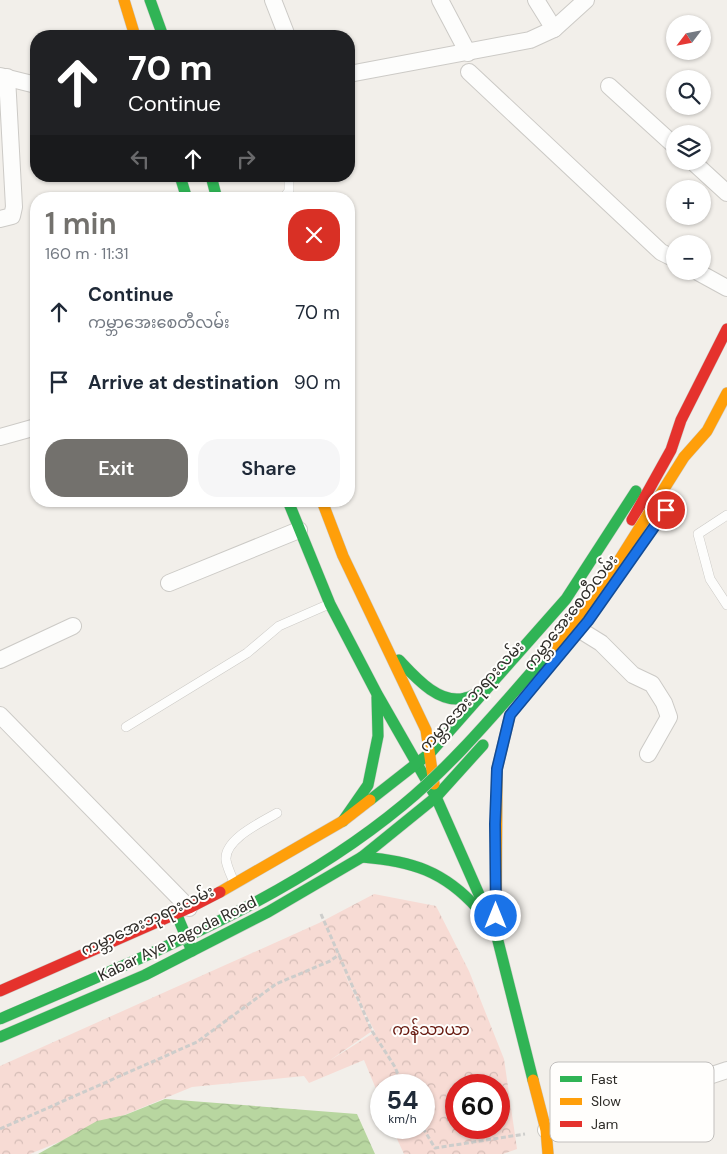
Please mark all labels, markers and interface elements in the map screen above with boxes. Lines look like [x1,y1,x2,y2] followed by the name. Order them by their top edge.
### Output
[666,15,711,60] north arrow
[666,15,711,280] map controls
[128,45,212,91] text: 70 m
[45,50,110,115] icon: ahead
[666,70,711,115] button: search
[128,89,221,118] text: Continue
[666,125,711,170] button: layers
[126,145,154,173] icon: left
[179,145,207,173] icon: ahead
[232,145,260,173] icon: right
[666,180,711,225] button: +
[45,204,117,243] text: 1 min
[288,209,340,261] button: close
[666,235,711,280] button: −
[45,243,129,264] text: 160 m · 11:31
[88,282,174,307] text: Continue
[45,298,73,326] icon: ahead
[295,300,340,325] text: 70 m
[88,312,230,333] text: ကမ္ဘာအေးစေတီလမ်း
[45,368,73,396] icon: arrive
[88,370,279,395] text: Arrive at destination
[294,370,341,395] text: 90 m
[45,439,188,497] button: Exit
[198,439,340,497] button: Share
[645,489,687,531] pin
[652,496,680,524] icon: arrive
[518,549,625,676] street label: ကမ္ဘာအေးစေတီလမ်း
[414,636,531,759] street label: ကမ္ဘာအေးဘုရားလမ်း
[77,879,219,964] street label: ကမ္ဘာအေးဘုရားလမ်း
[469,889,521,941] position arrow
[95,891,260,986] street label: Kabar Aye Pagoda Road
[392,1018,470,1043] park label: ကန်သာယာ
[550,1062,714,1142] legend
[591,1070,618,1088] text: Fast
[445,1074,510,1139] speed limit sign: 60
[387,1084,418,1117] text: 54
[591,1092,621,1110] text: Slow
[388,1111,417,1127] text: km/h
[591,1115,618,1133] text: Jam

